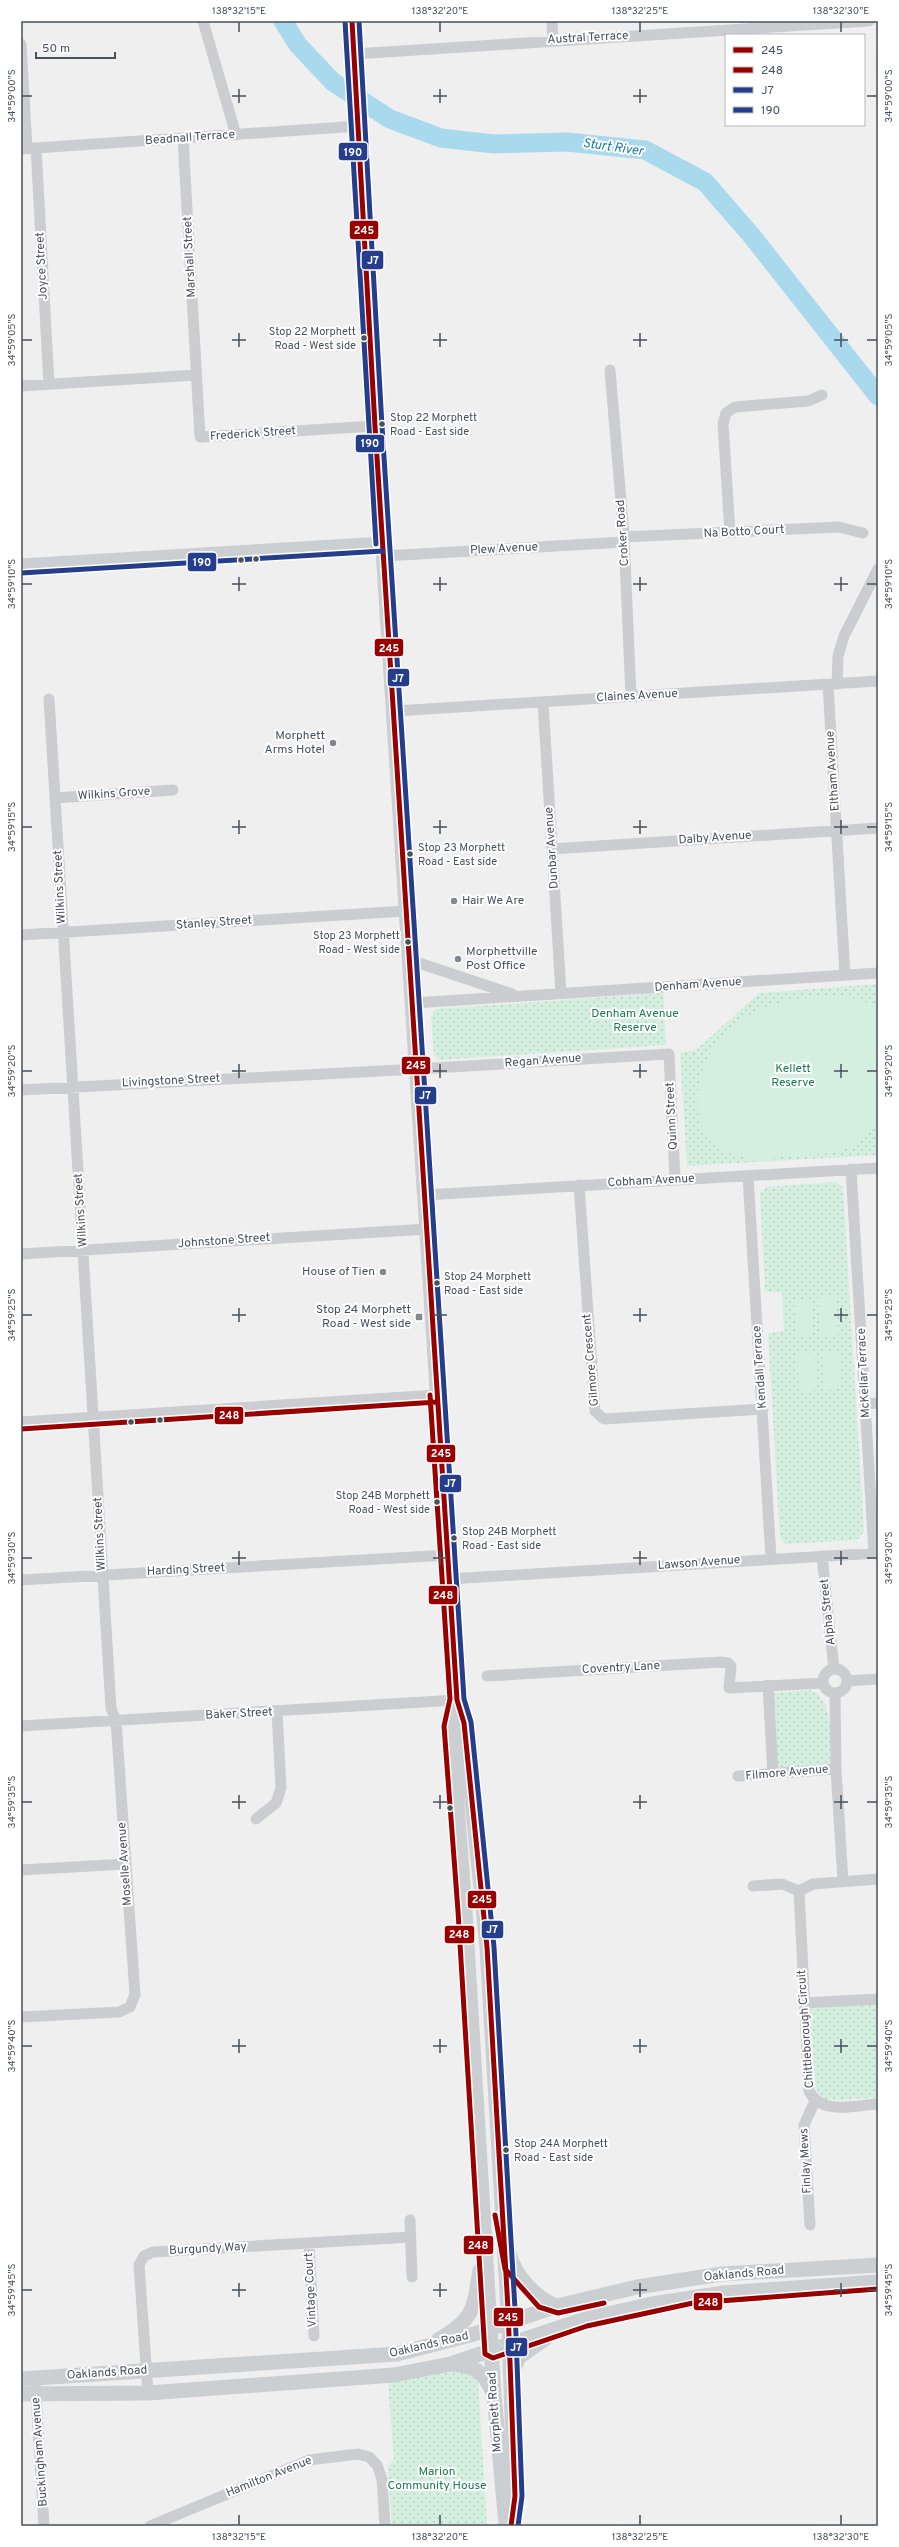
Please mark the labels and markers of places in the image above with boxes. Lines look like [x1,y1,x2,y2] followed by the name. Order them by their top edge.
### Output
[269,325,356,353] place label: Stop 22 Morphett Road - West side
[359,333,369,343] marker: Stop 22 Morphett Road - West side
[390,411,477,439] place label: Stop 22 Morphett Road - East side
[377,419,387,429] marker: Stop 22 Morphett Road - East side
[251,554,261,564] unlabelled marker
[236,555,246,565] unlabelled marker
[265,728,325,758] place label: Morphett Arms Hotel
[328,738,338,748] marker: Morphett Arms Hotel
[418,841,505,869] place label: Stop 23 Morphett Road - East side
[405,849,415,859] marker: Stop 23 Morphett Road - East side
[462,893,524,909] place label: Hair We Are
[449,896,459,906] marker: Hair We Are
[313,929,400,957] place label: Stop 23 Morphett Road - West side
[403,937,413,947] marker: Stop 23 Morphett Road - West side
[466,944,538,974] place label: Morphettville Post Office
[453,954,463,964] marker: Morphettville Post Office
[302,1264,375,1280] place label: House of Tien
[378,1267,388,1277] marker: House of Tien
[444,1270,531,1298] place label: Stop 24 Morphett Road - East side
[432,1278,442,1288] marker: Stop 24 Morphett Road - East side
[316,1302,411,1332] place label: Stop 24 Morphett Road - West side
[414,1312,424,1322] marker: Stop 24 Morphett Road - West side
[155,1415,165,1425] unlabelled marker
[126,1417,136,1427] unlabelled marker
[336,1489,430,1517] place label: Stop 24B Morphett Road - West side
[432,1497,442,1507] marker: Stop 24B Morphett Road - West side
[462,1525,556,1553] place label: Stop 24B Morphett Road - East side
[449,1533,459,1543] marker: Stop 24B Morphett Road - East side
[445,1803,455,1813] unlabelled marker
[514,2137,608,2165] place label: Stop 24A Morphett Road - East side
[501,2145,511,2155] marker: Stop 24A Morphett Road - East side

